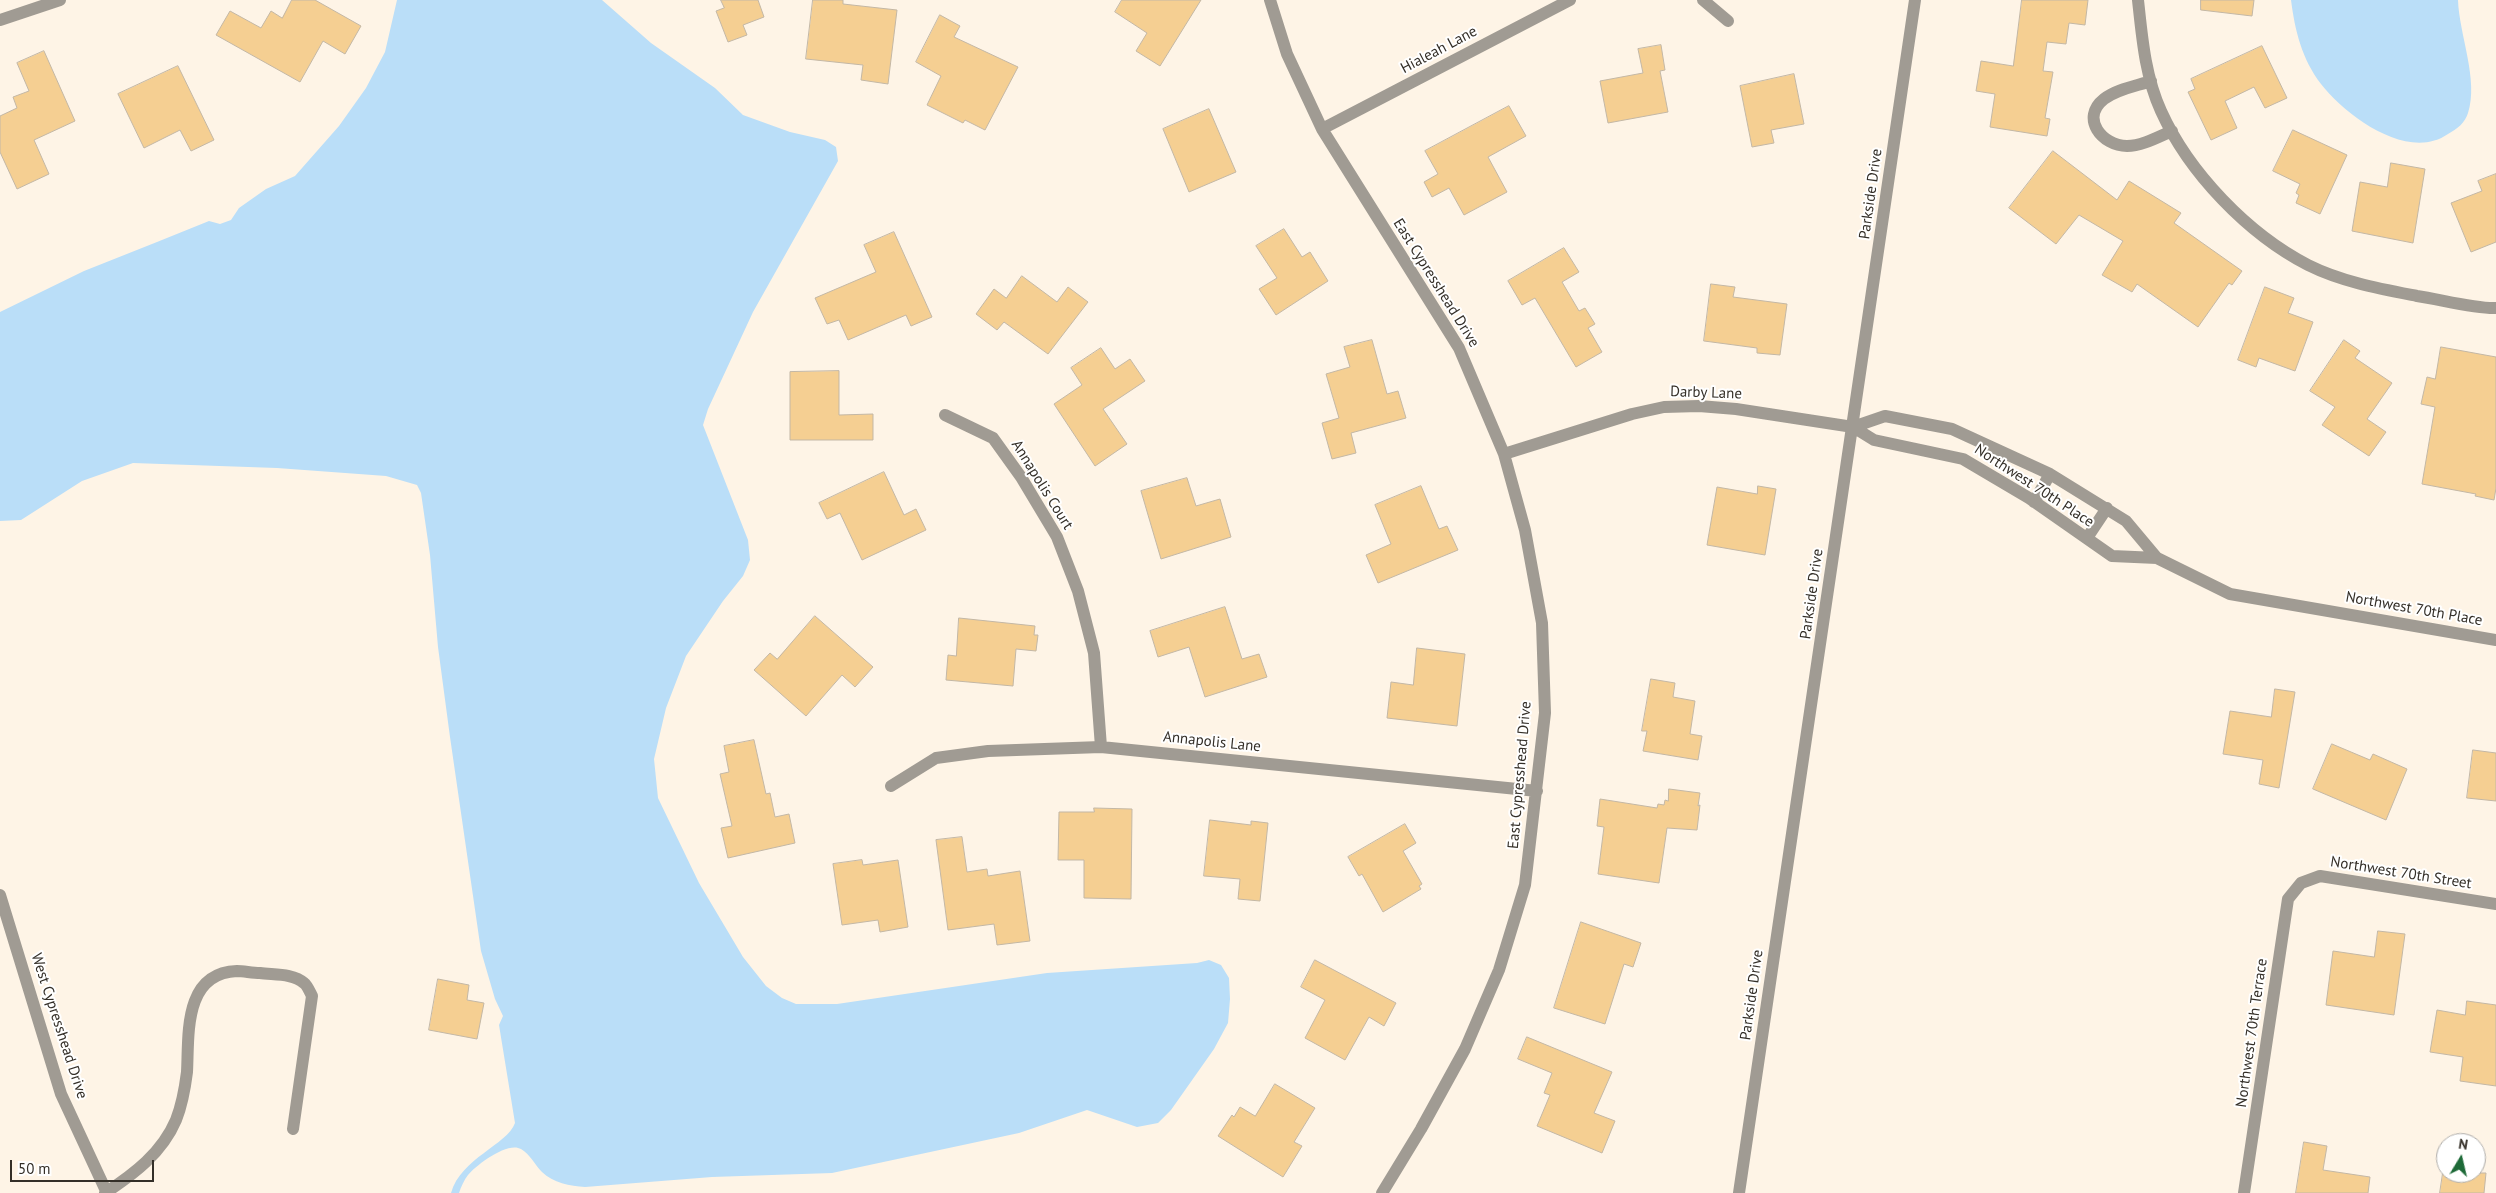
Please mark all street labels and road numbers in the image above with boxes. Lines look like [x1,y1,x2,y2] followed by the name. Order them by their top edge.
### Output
[1398,22,1480,78] street label: Hialeah Lane
[1856,148,1886,240] street label: Parkside Drive
[1389,215,1483,351] street label: East Cypresshead Drive
[1670,383,1742,403] street label: Darby Lane
[1007,437,1077,533] street label: Annapolis Court
[1971,441,2097,531] street label: Northwest 70th Place
[1797,548,1827,640] street label: Parkside Drive
[2344,588,2484,630] street label: Northwest 70th Place
[1505,700,1535,850] street label: East Cypresshead Drive
[1162,728,1262,756] street label: Annapolis Lane
[2329,853,2473,893] street label: Northwest 70th Street
[1737,949,1767,1041] street label: Parkside Drive
[27,951,91,1101] street label: West Cypresshead Drive
[2233,957,2271,1109] street label: Northwest 70th Terrace

